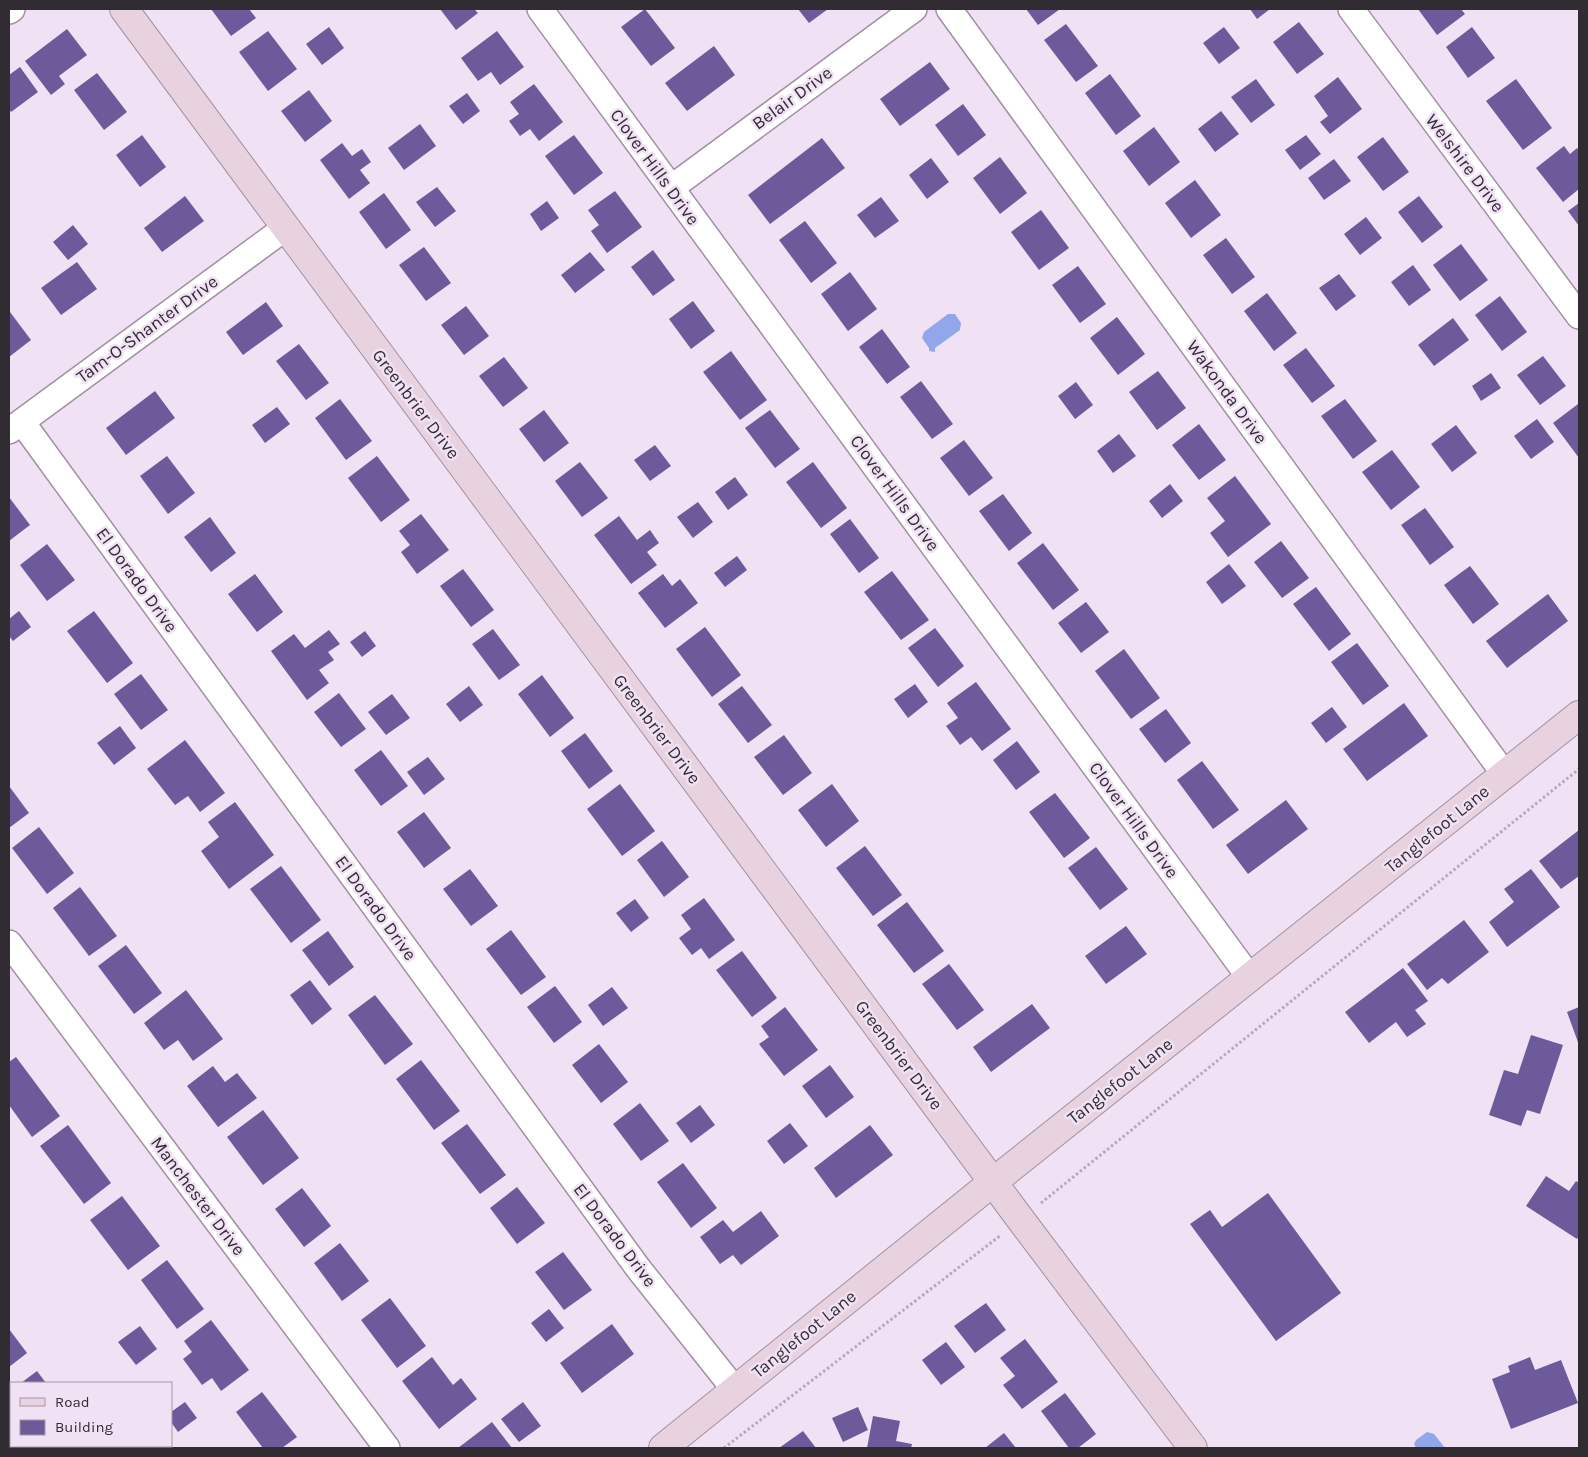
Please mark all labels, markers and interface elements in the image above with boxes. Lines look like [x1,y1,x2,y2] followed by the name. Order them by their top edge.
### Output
[748,62,836,134] street label: Belair Drive
[605,105,705,229] street label: Clover Hills Drive
[1421,109,1509,217] street label: Welshire Drive
[72,270,222,388] street label: Tam-O-Shanter Drive
[1182,336,1272,448] street label: Wakonda Drive
[367,345,465,463] street label: Greenbrier Drive
[845,431,945,555] street label: Clover Hills Drive
[92,523,182,637] street label: El Dorado Drive
[608,670,706,788] street label: Greenbrier Drive
[1084,758,1184,882] street label: Clover Hills Drive
[1380,780,1494,878] street label: Tanglefoot Lane
[331,851,421,965] street label: El Dorado Drive
[850,996,948,1114] street label: Greenbrier Drive
[1063,1033,1177,1129] street label: Tanglefoot Lane
[146,1132,250,1260] street label: Manchester Drive
[569,1179,661,1291] street label: El Dorado Drive
[747,1285,861,1383] street label: Tanglefoot Lane
[10,1382,172,1447] legend
[55,1393,90,1411] text: Road
[55,1418,113,1436] text: Building

